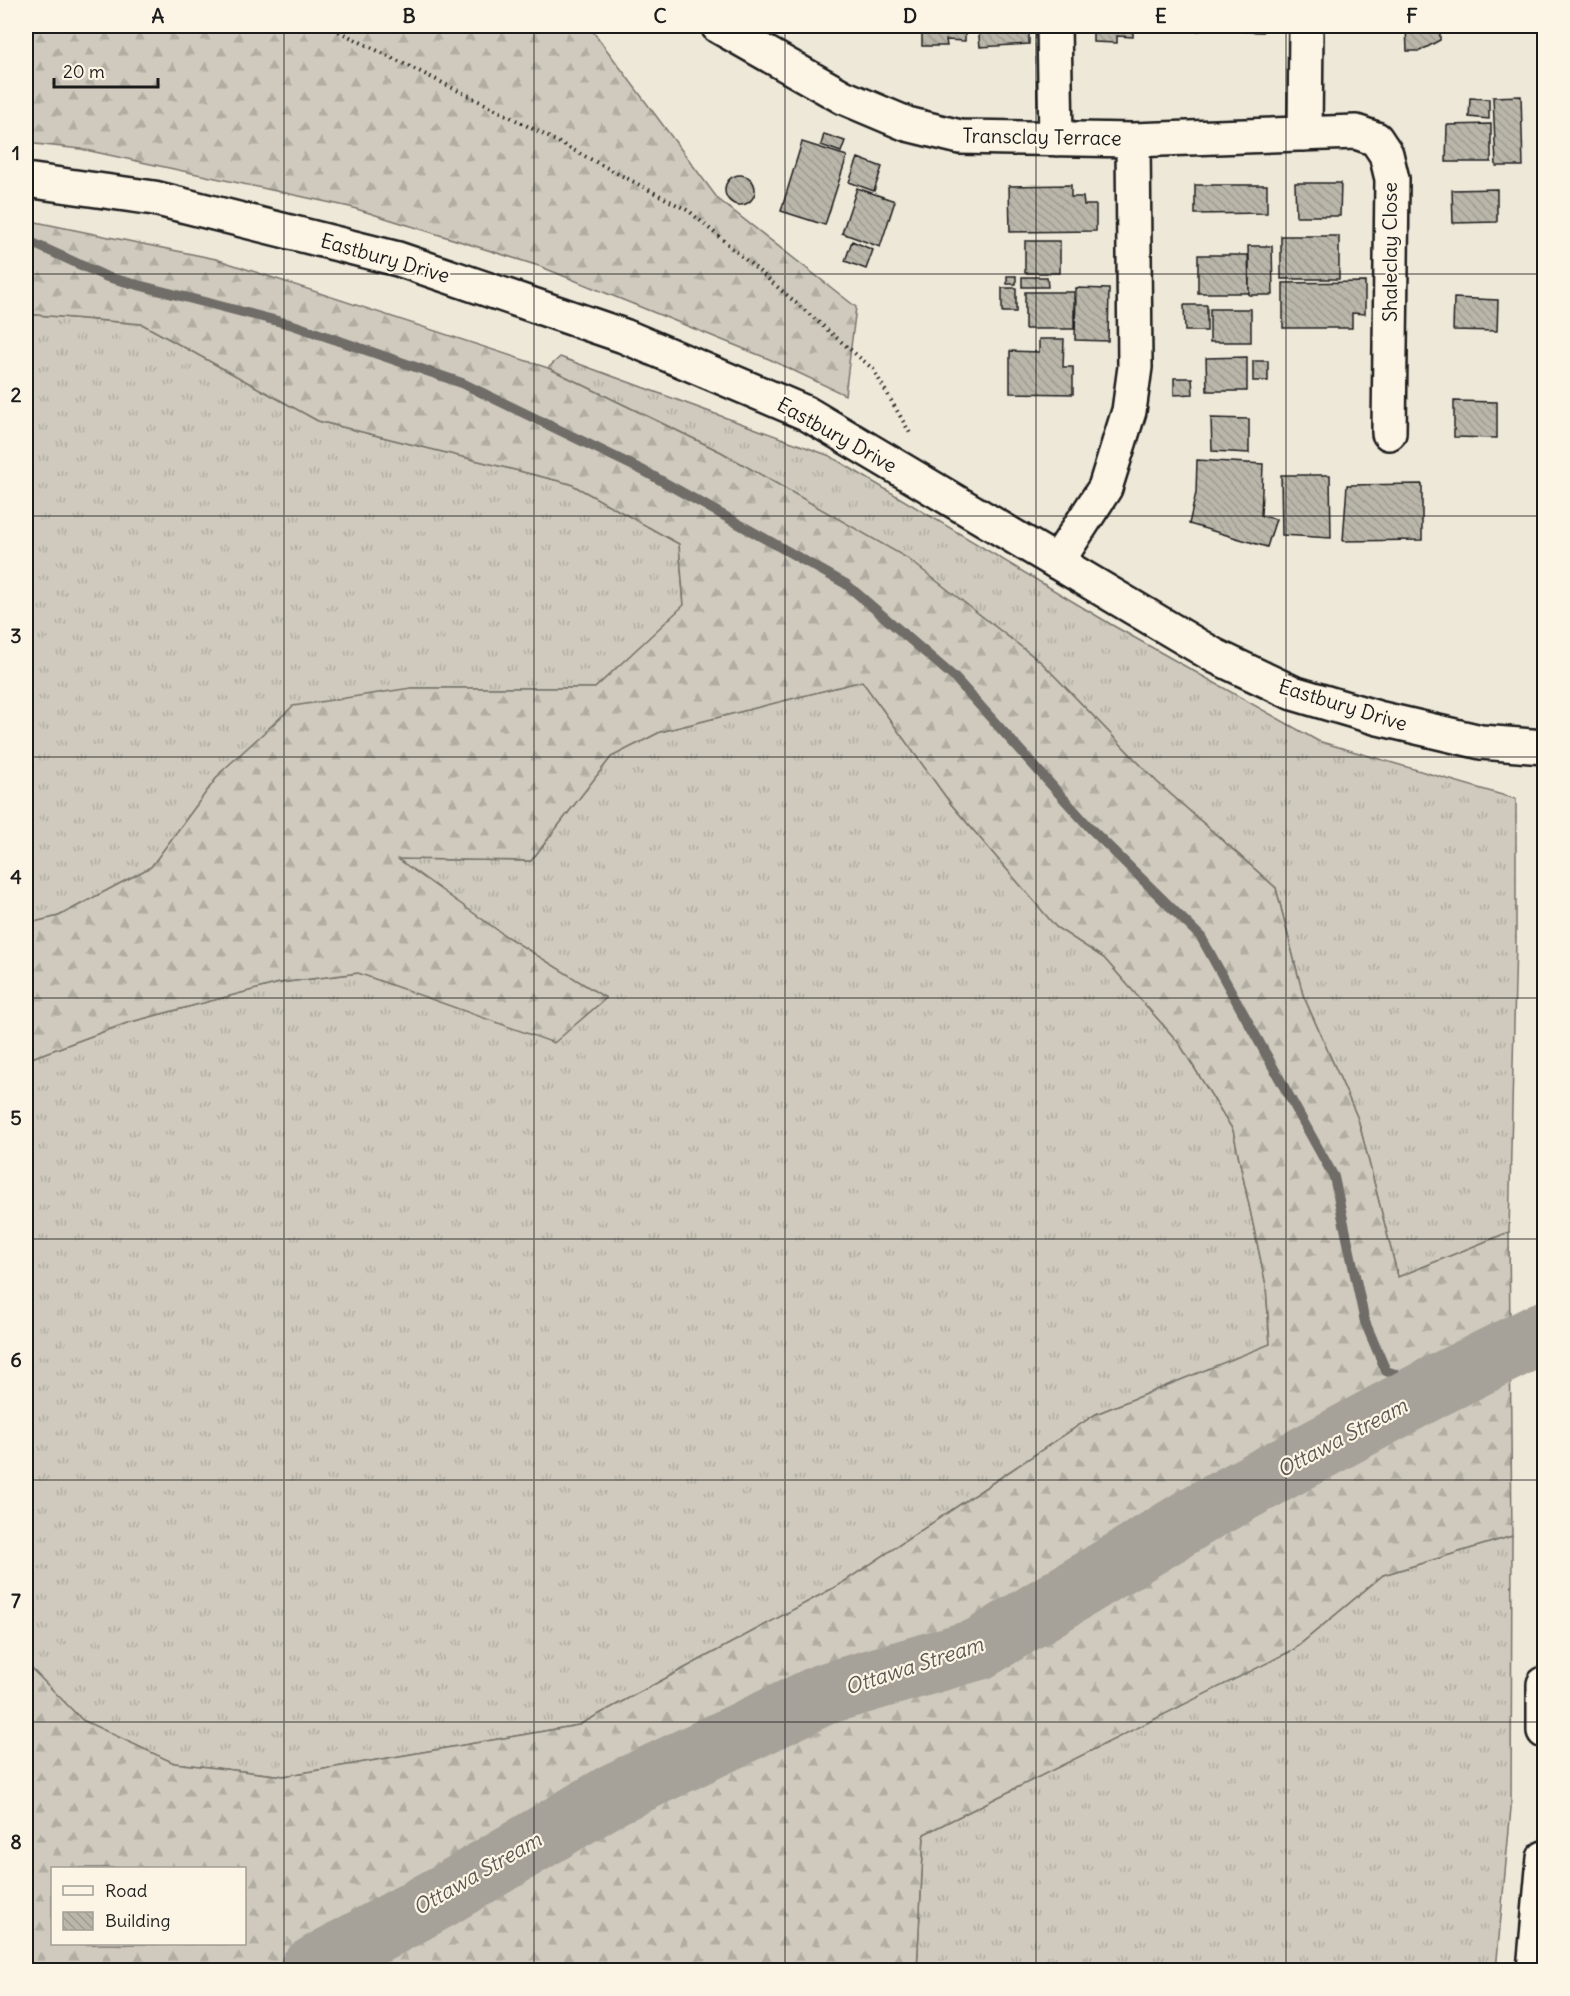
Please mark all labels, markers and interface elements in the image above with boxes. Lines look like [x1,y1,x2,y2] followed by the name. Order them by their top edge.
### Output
[152,3,165,28] text: A
[402,3,416,28] text: B
[653,3,667,28] text: C
[903,3,917,28] text: D
[1155,3,1167,28] text: E
[1406,3,1418,28] text: F
[54,51,158,89] scale bar
[63,60,105,83] text: 20 m
[962,123,1122,150] street label: Transclay Terrace
[12,140,20,165] text: 1
[1377,182,1402,322] street label: Shaleclay Close
[318,227,453,288] street label: Eastbury Drive
[11,382,22,407] text: 2
[773,391,901,478] street label: Eastbury Drive
[10,623,22,648] text: 3
[1276,673,1410,736] street label: Eastbury Drive
[10,864,22,889] text: 4
[10,1105,22,1130] text: 5
[10,1347,22,1372] text: 6
[1272,1392,1412,1483] water label: Ottawa Stream
[11,1588,21,1613] text: 7
[841,1630,987,1701] water label: Ottawa Stream
[408,1826,546,1921] water label: Ottawa Stream
[10,1829,22,1854] text: 8
[51,1867,246,1945] legend
[105,1879,148,1902] text: Road
[105,1909,170,1932] text: Building

